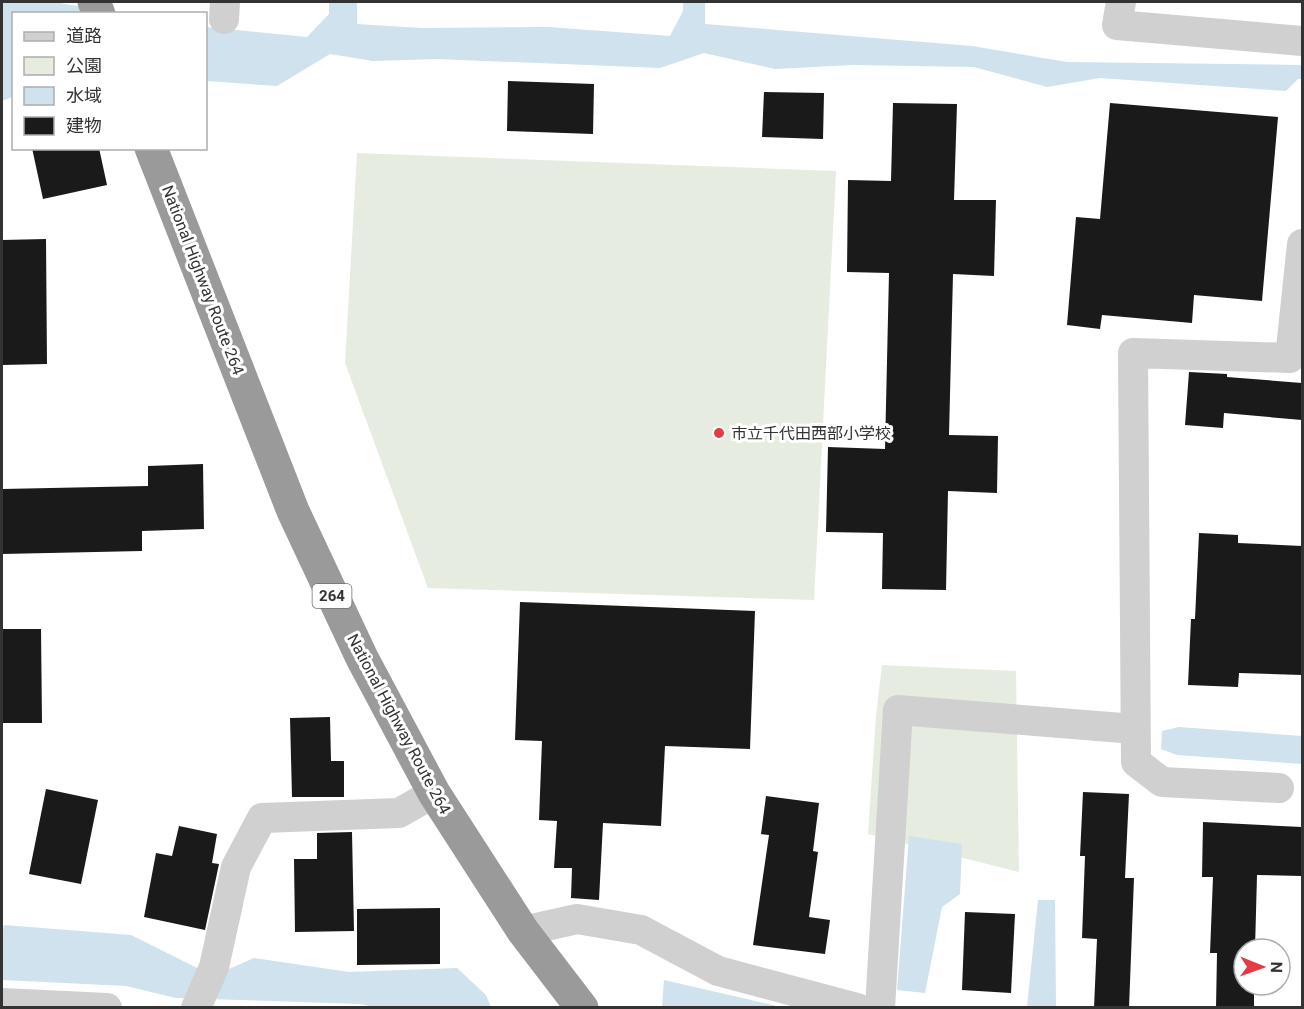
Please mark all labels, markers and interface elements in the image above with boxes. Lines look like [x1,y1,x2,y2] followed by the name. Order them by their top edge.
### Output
[12,12,207,150] legend
[66,25,102,46] text: 道路
[66,55,102,76] text: 公園
[66,85,102,106] text: 水域
[66,115,102,136] text: 建物
[158,183,248,377] street label: National Highway Route 264
[731,424,891,443] place label: 市立千代田西部小学校
[712,426,726,440] marker: 市立千代田西部小学校
[312,584,352,608] road number: 264
[343,631,455,817] street label: National Highway Route 264
[1232,937,1292,997] north arrow
[1267,961,1286,973] text: N

